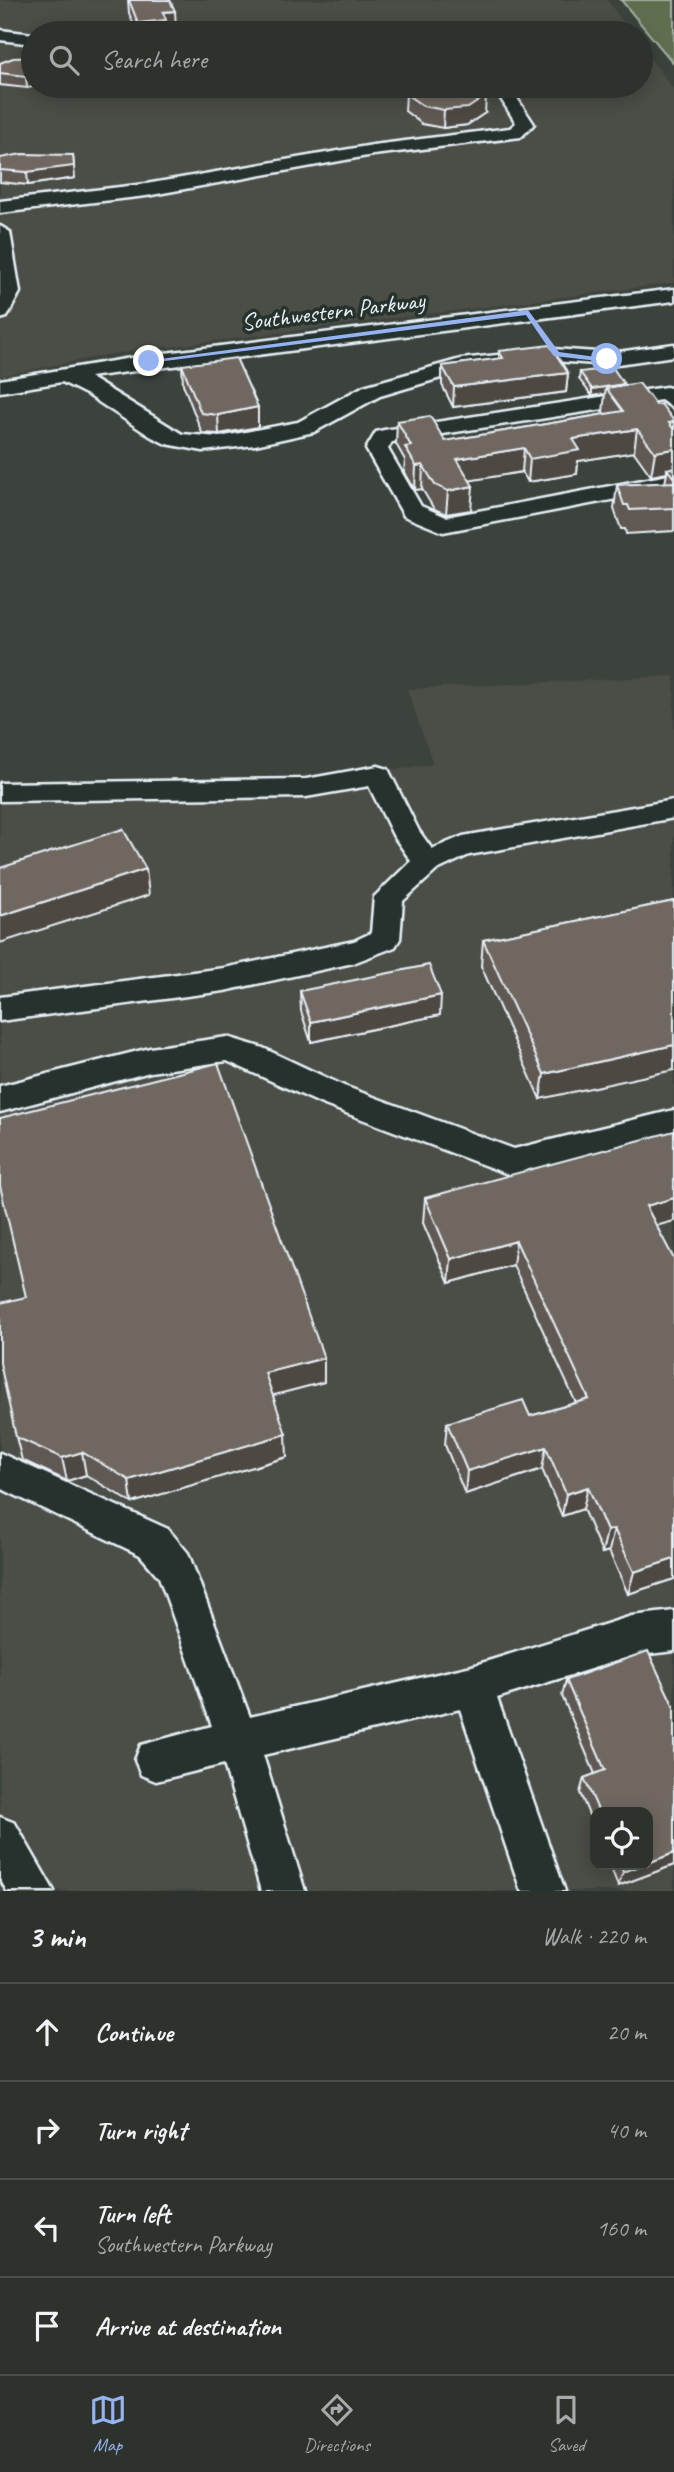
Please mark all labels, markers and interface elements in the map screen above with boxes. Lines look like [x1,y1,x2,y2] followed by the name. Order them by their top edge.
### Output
[21,21,653,98] search box
[45,41,83,79] icon: search
[101,43,207,76] text: Search here
[240,285,428,337] street label: Southwestern Parkway
[591,343,622,374] route start
[133,345,164,376] route end
[590,1807,653,1870] map controls
[590,1807,653,1870] button: locate
[28,1918,85,1956] text: 3 min
[542,1922,646,1951] text: Walk · 220 m
[28,2013,66,2051] icon: ahead
[95,2016,173,2049] text: Continue
[607,2018,646,2047] text: 20 m
[28,2111,66,2149] icon: right
[95,2114,186,2147] text: Turn right
[607,2116,646,2145] text: 40 m
[95,2197,170,2230] text: Turn left
[28,2209,66,2247] icon: left
[597,2214,646,2243] text: 160 m
[95,2230,272,2259] text: Southwestern Parkway
[28,2307,66,2345] icon: arrive
[95,2310,281,2343] text: Arrive at destination
[89,2391,127,2457] tab: Map
[304,2391,370,2457] tab: Directions
[547,2391,585,2457] tab: Saved

